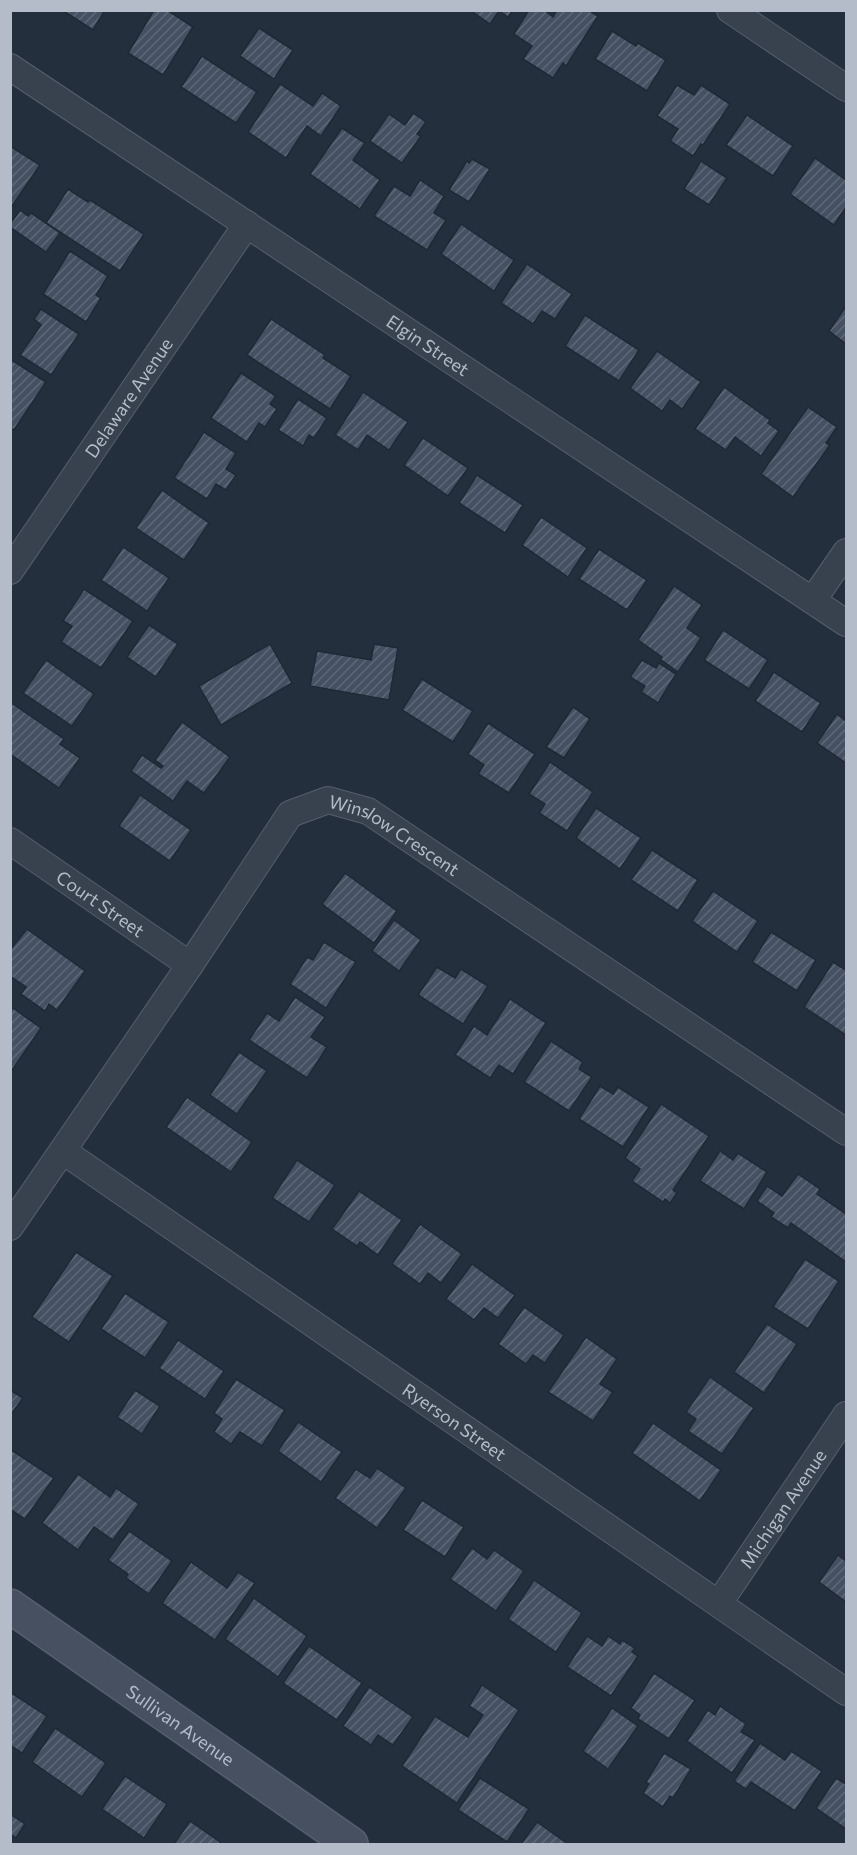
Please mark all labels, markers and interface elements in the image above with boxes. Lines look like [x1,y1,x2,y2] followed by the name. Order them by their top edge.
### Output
[383,310,473,380] street label: Elgin Street
[80,334,177,462] street label: Delaware Avenue
[327,790,464,880] street label: Winslow Crescent
[52,865,149,941] street label: Court Street
[399,1378,511,1465] street label: Ryerson Street
[735,1445,831,1572] street label: Michigan Avenue
[122,1680,239,1770] street label: Sullivan Avenue

